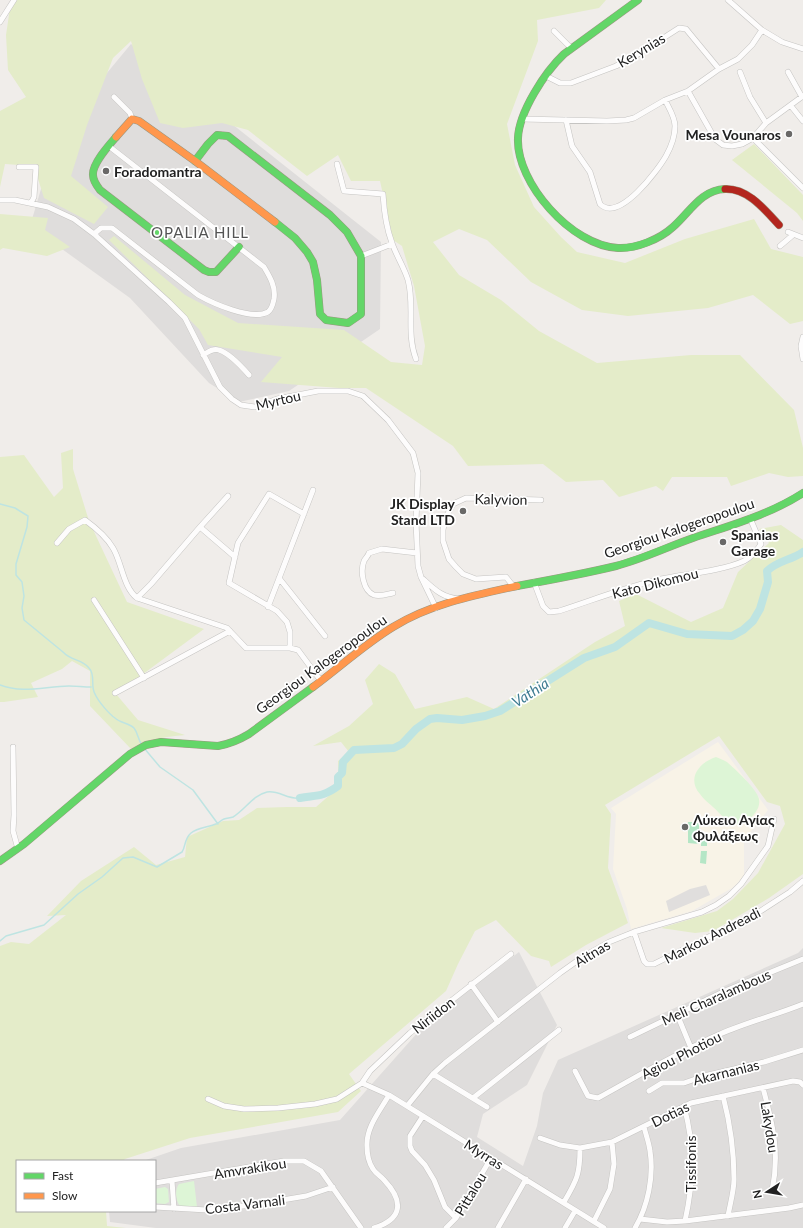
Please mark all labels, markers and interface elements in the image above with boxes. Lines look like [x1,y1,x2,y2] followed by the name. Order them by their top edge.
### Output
[614,29,668,71] street label: Kerynias
[686,126,781,143] place label: Mesa Vounaros
[784,129,794,139] marker: Mesa Vounaros
[114,163,202,180] place label: Foradomantra
[101,166,111,176] marker: Foradomantra
[151,223,249,241] district label: OPALIA HILL
[254,387,302,413] street label: Myrtou
[474,490,528,508] street label: Kalyvion
[602,494,756,562] street label: Georgiou Kalogeropoulou
[390,495,456,528] place label: JK Display Stand LTD
[458,506,468,516] marker: JK Display Stand LTD
[731,526,778,559] place label: Spanias Garage
[718,537,728,547] marker: Spanias Garage
[610,564,700,602] street label: Kato Dikomou
[252,611,390,717] street label: Georgiou Kalogeropoulou
[508,673,552,711] water label: Vathia
[692,811,775,844] place label: Λύκειο Αγίας Φυλάξεως
[680,822,690,832] marker: Λύκειο Αγίας Φυλάξεως
[661,903,763,967] street label: Markou Andreadi
[571,936,613,970] street label: Aitnas
[659,965,773,1029] street label: Meli Charalambous
[408,993,458,1037] street label: Niriidon
[638,1027,724,1083] street label: Agiou Photiou
[691,1056,761,1088] street label: Akarnanias
[648,1098,692,1130] street label: Dotias
[758,1100,782,1154] street label: Lakydou
[461,1135,507,1173] street label: Myrras
[682,1136,699,1192] street label: Tissifonis
[213,1154,287,1182] street label: Amvrakikou
[16,1160,156,1212] legend
[52,1168,74,1183] text: Fast
[451,1169,489,1219] street label: Pittalou
[747,1172,787,1212] north arrow
[52,1188,78,1203] text: Slow
[749,1189,764,1200] text: N
[204,1191,286,1217] street label: Costa Varnali

